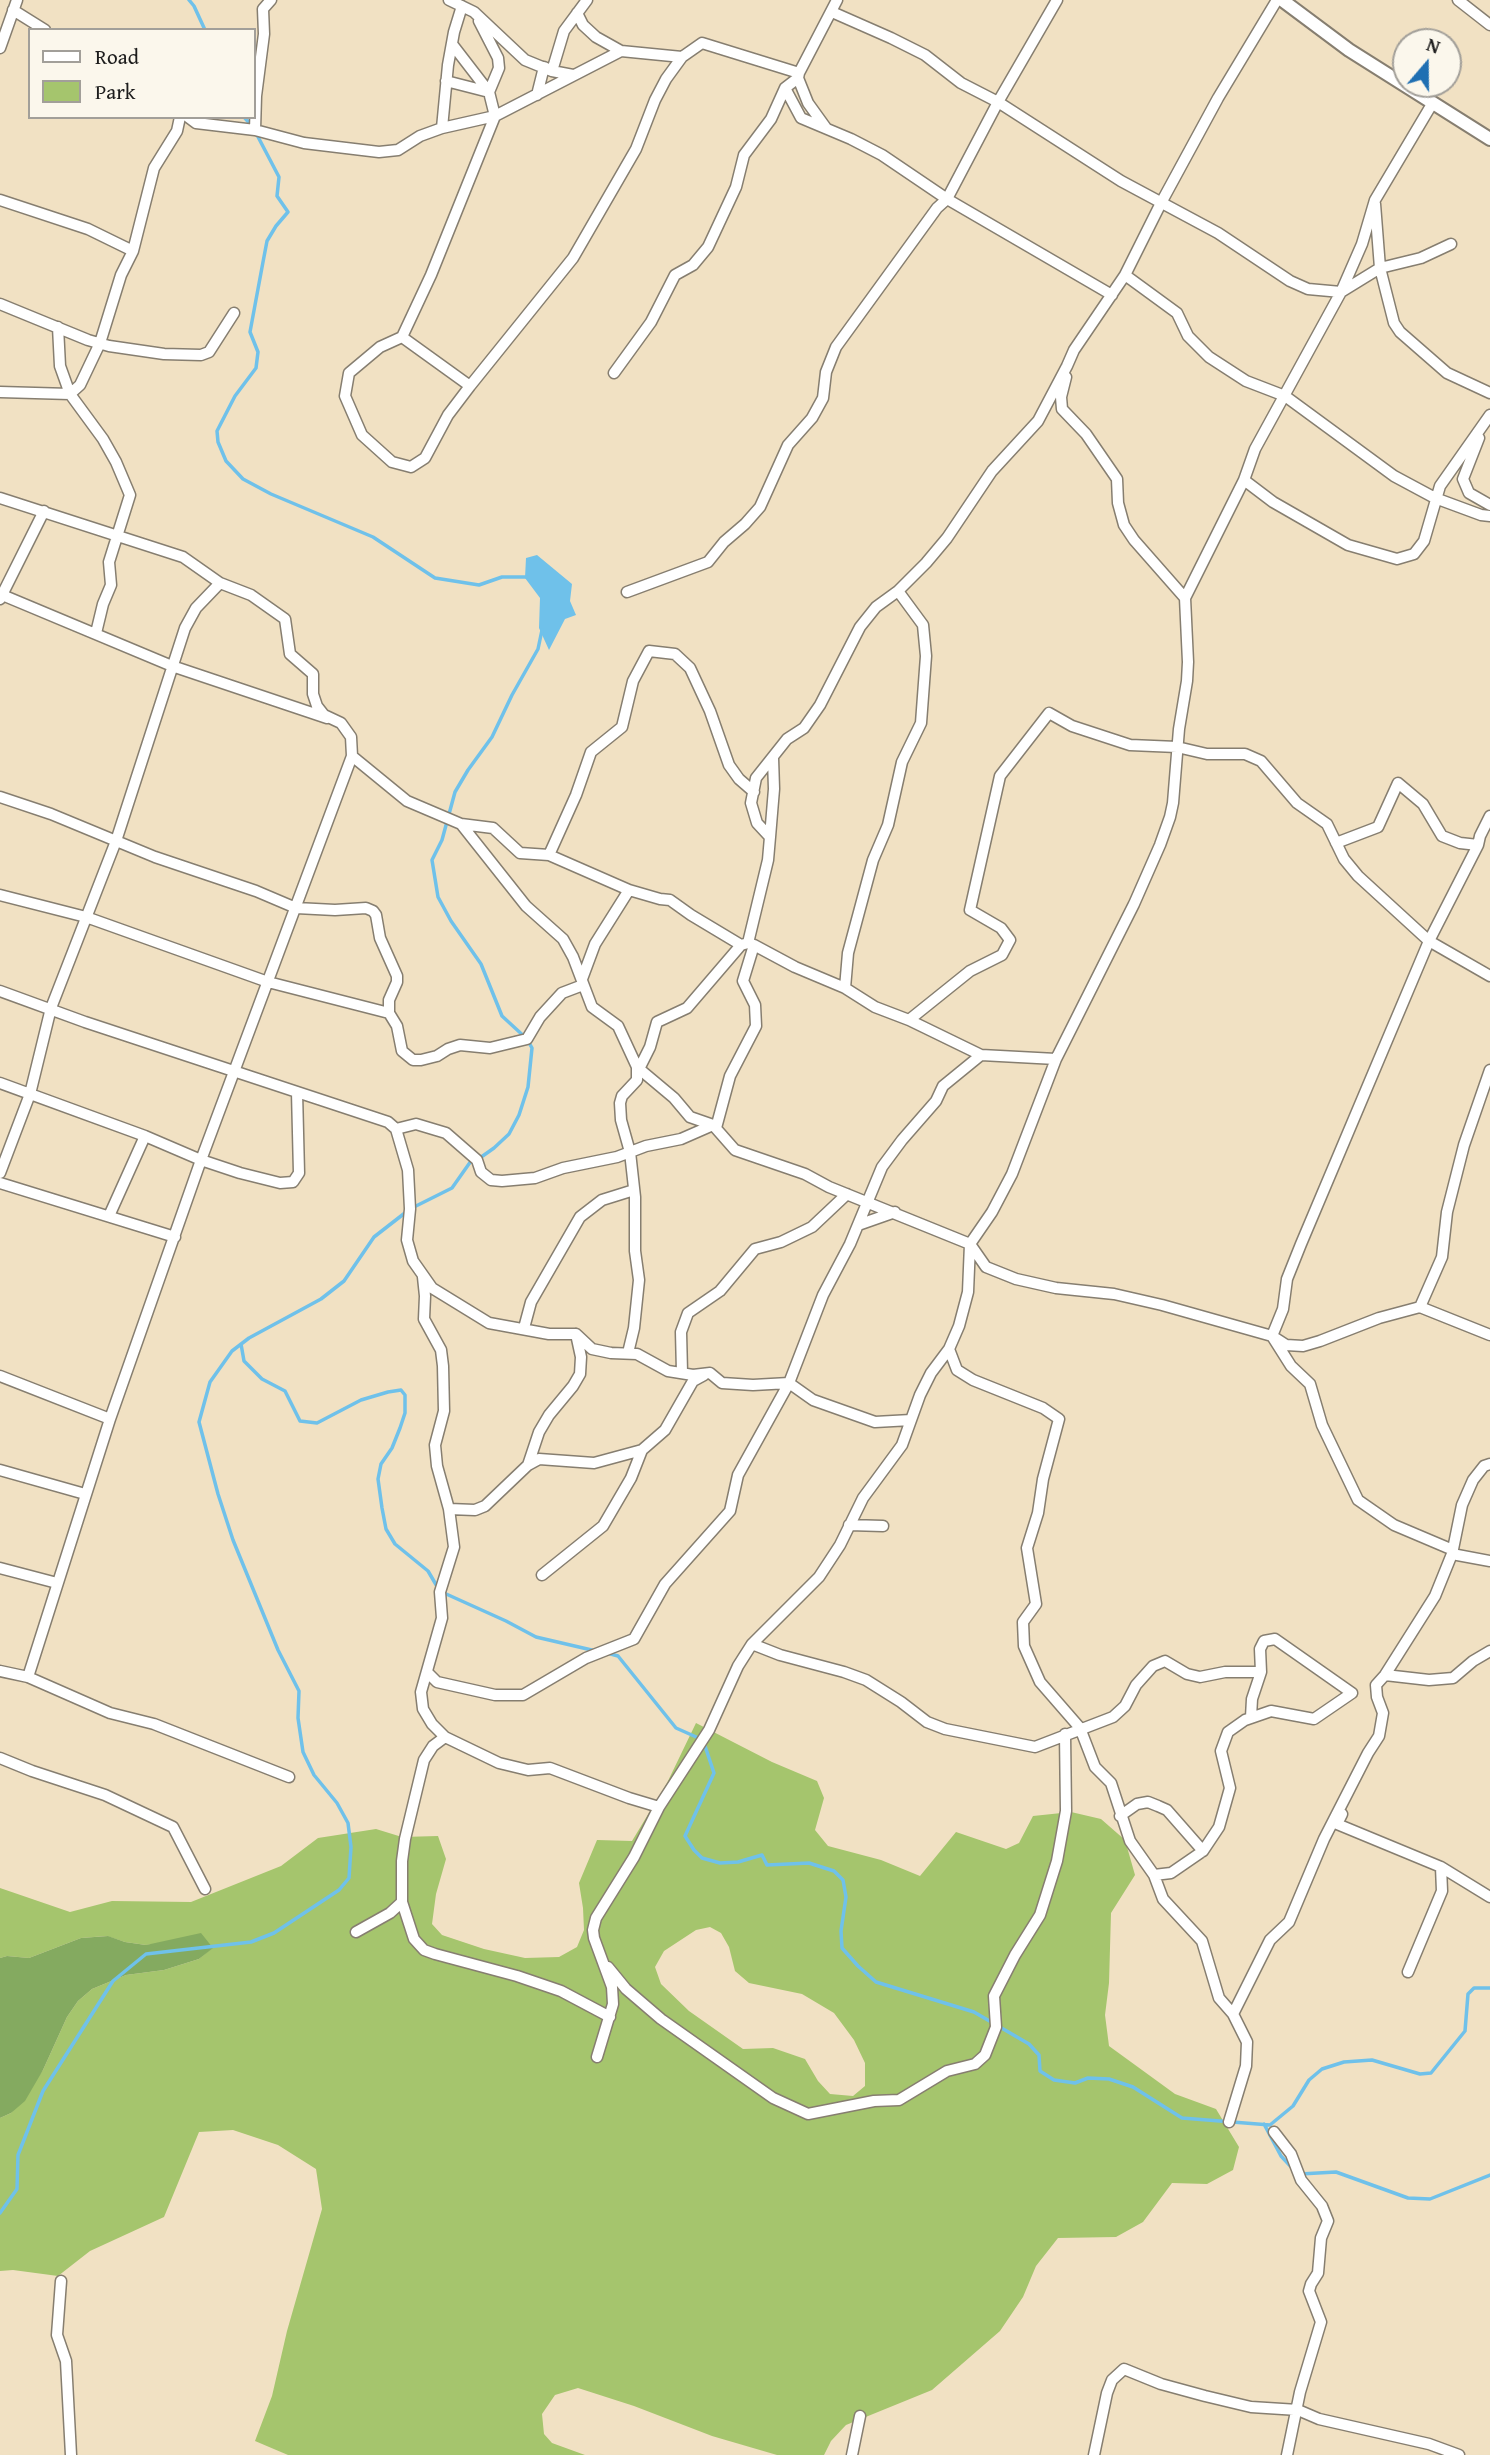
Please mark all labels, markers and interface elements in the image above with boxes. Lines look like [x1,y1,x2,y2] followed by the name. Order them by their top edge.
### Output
[28,28,256,119] legend
[1392,28,1462,98] north arrow
[1423,30,1444,60] text: N
[95,41,139,72] text: Road
[95,76,136,107] text: Park

